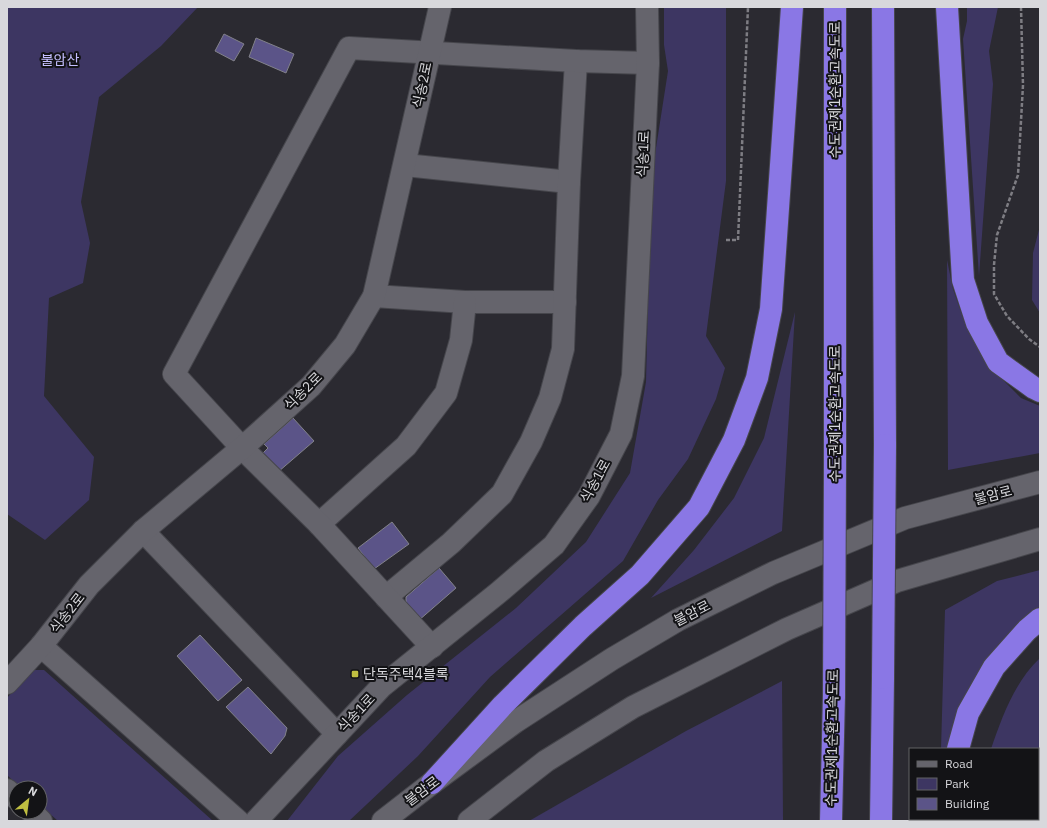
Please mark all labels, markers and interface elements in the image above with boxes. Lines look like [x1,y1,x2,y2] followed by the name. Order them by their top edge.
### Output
[826,21,844,159] street label: 수도권제1순환고속도로
[41,51,79,69] park label: 불암산
[408,60,436,110] street label: 식송2로
[633,130,653,178] street label: 식송1로
[826,345,844,483] street label: 수도권제1순환고속도로
[280,368,326,414] street label: 식송2로
[576,456,614,506] street label: 식송1로
[972,481,1014,509] street label: 불암로
[45,589,89,637] street label: 식송2로
[671,596,713,630] street label: 불암로
[363,665,449,683] place label: 단독주택4블록
[350,669,360,679] marker: 단독주택4블록
[822,669,842,807] street label: 수도권제1순환고속도로
[333,690,379,736] street label: 식송1로
[909,748,1039,820] legend
[945,756,973,771] text: Road
[401,772,443,810] street label: 불암로
[945,776,970,791] text: Park
[8,780,48,820] north arrow
[26,783,40,799] text: N
[945,796,990,811] text: Building

